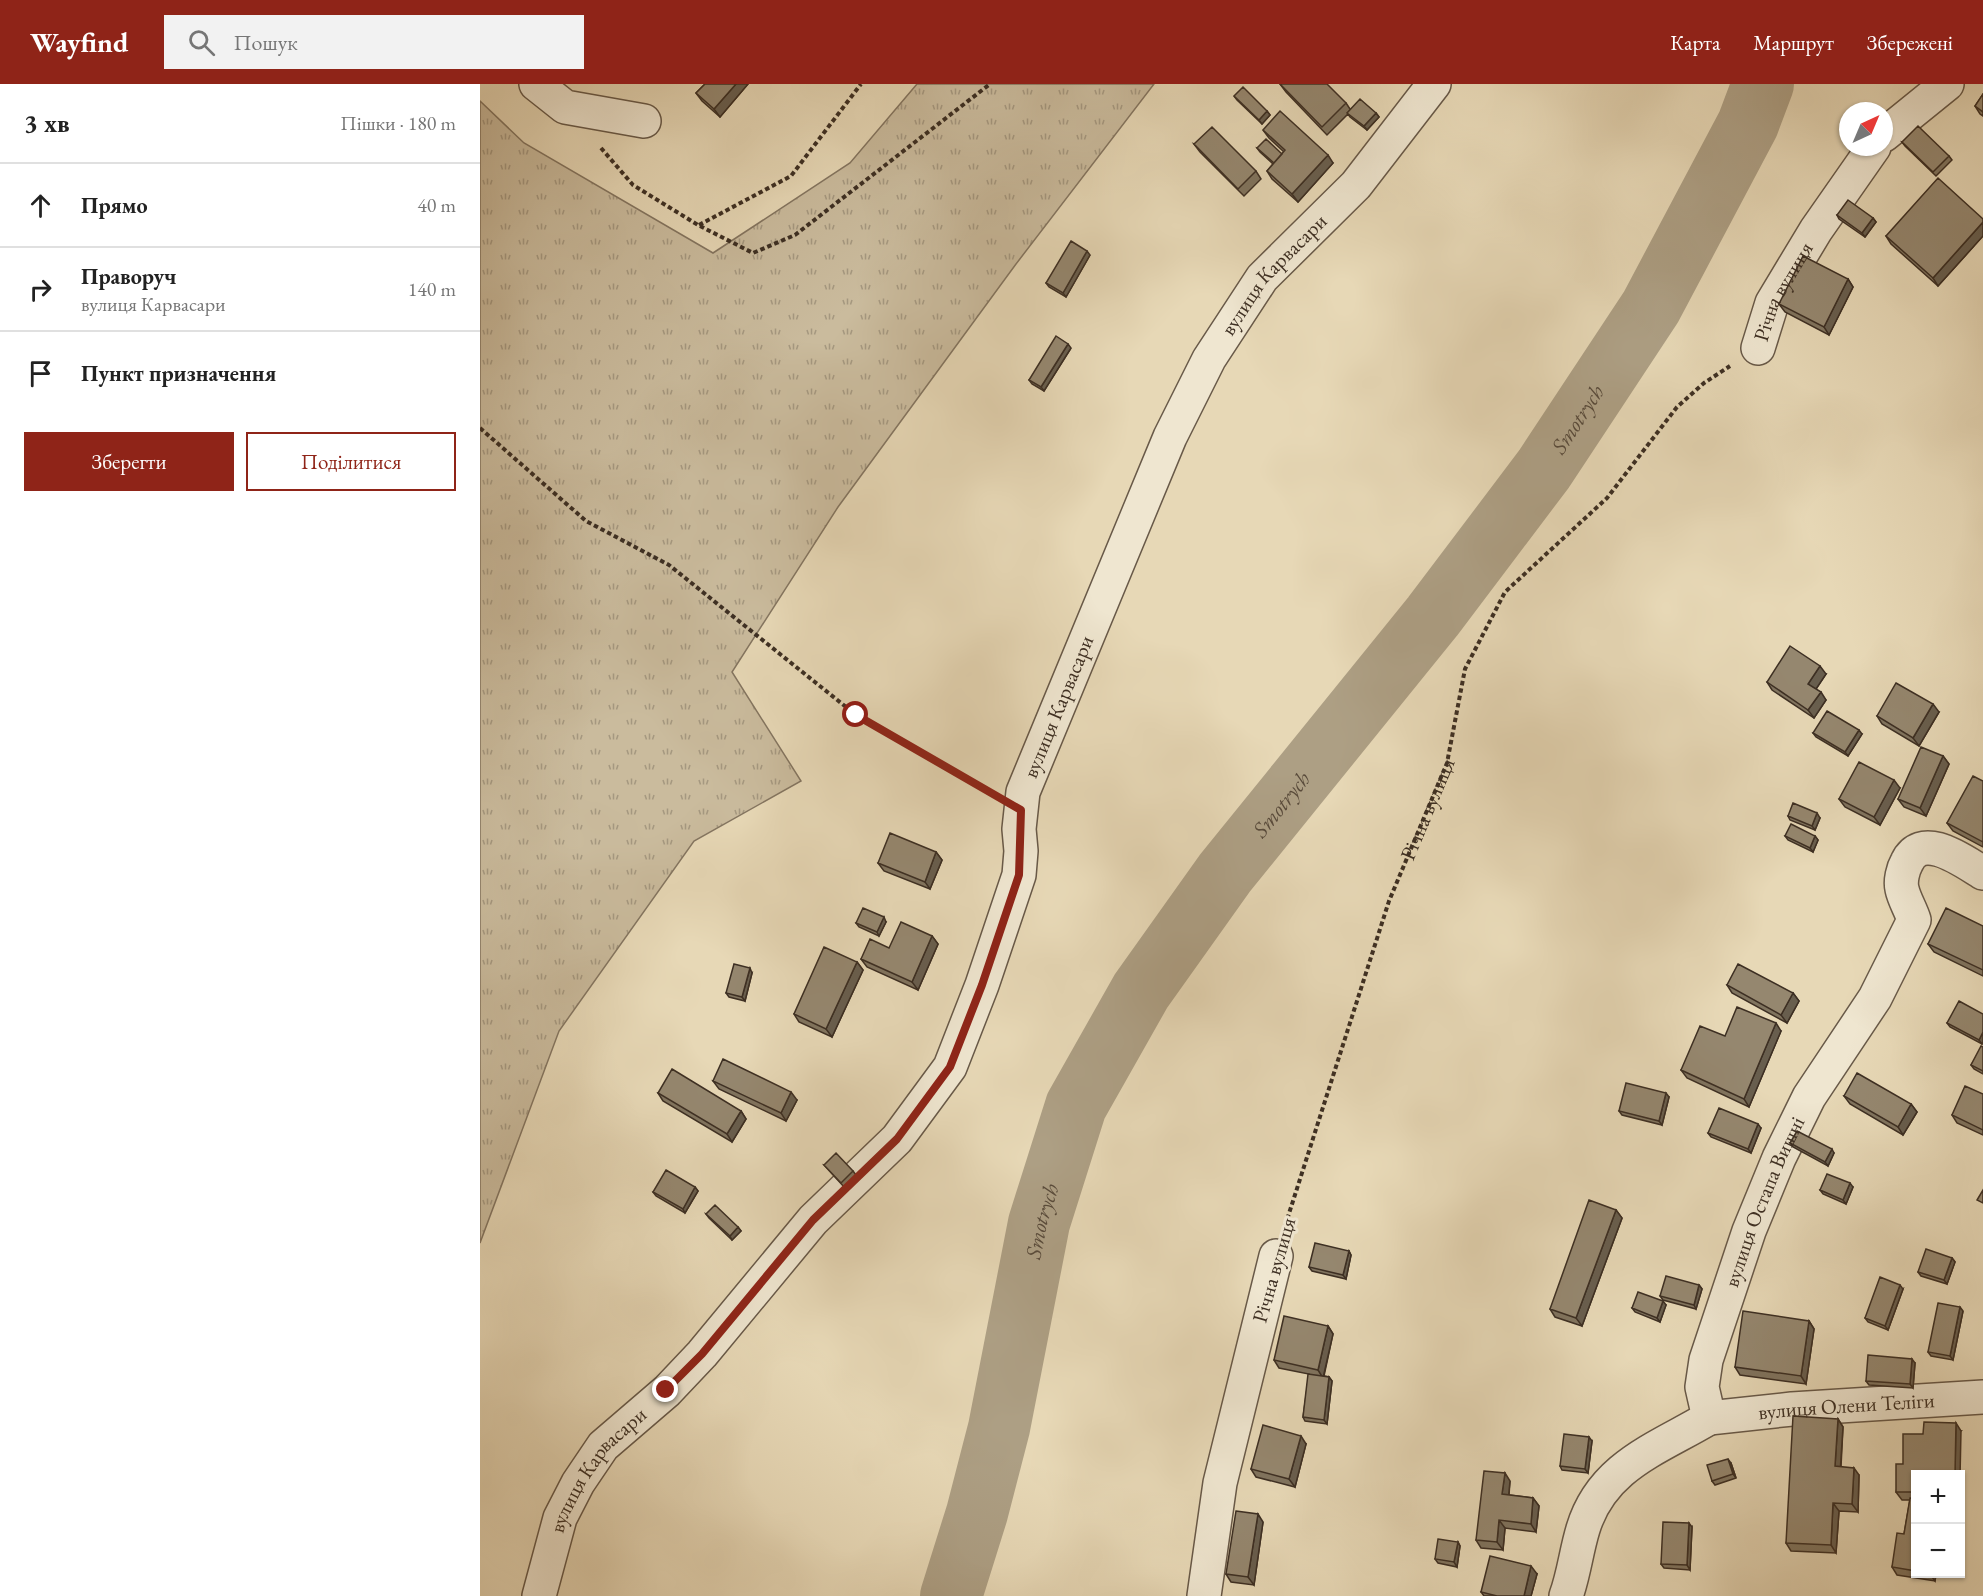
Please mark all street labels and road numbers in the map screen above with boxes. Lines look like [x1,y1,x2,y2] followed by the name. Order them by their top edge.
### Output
[1214,208,1332,340] street label: вулиця Карвасари
[1747,237,1819,344] street label: Річна вулиця
[1016,631,1099,782] street label: вулиця Карвасари
[1394,754,1461,864] street label: Річна вулиця
[1717,1112,1810,1290] street label: вулиця Остапа Вишні
[1246,1214,1301,1326] street label: Річна вулиця
[1757,1386,1935,1426] street label: вулиця Олени Теліги
[543,1401,652,1536] street label: вулиця Карвасари

